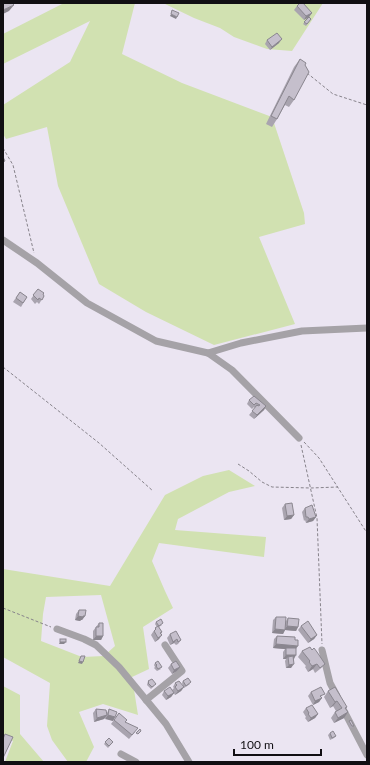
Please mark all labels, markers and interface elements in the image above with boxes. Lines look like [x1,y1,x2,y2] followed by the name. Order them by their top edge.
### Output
[234,731,321,757] scale bar
[240,737,274,752] text: 100 m

